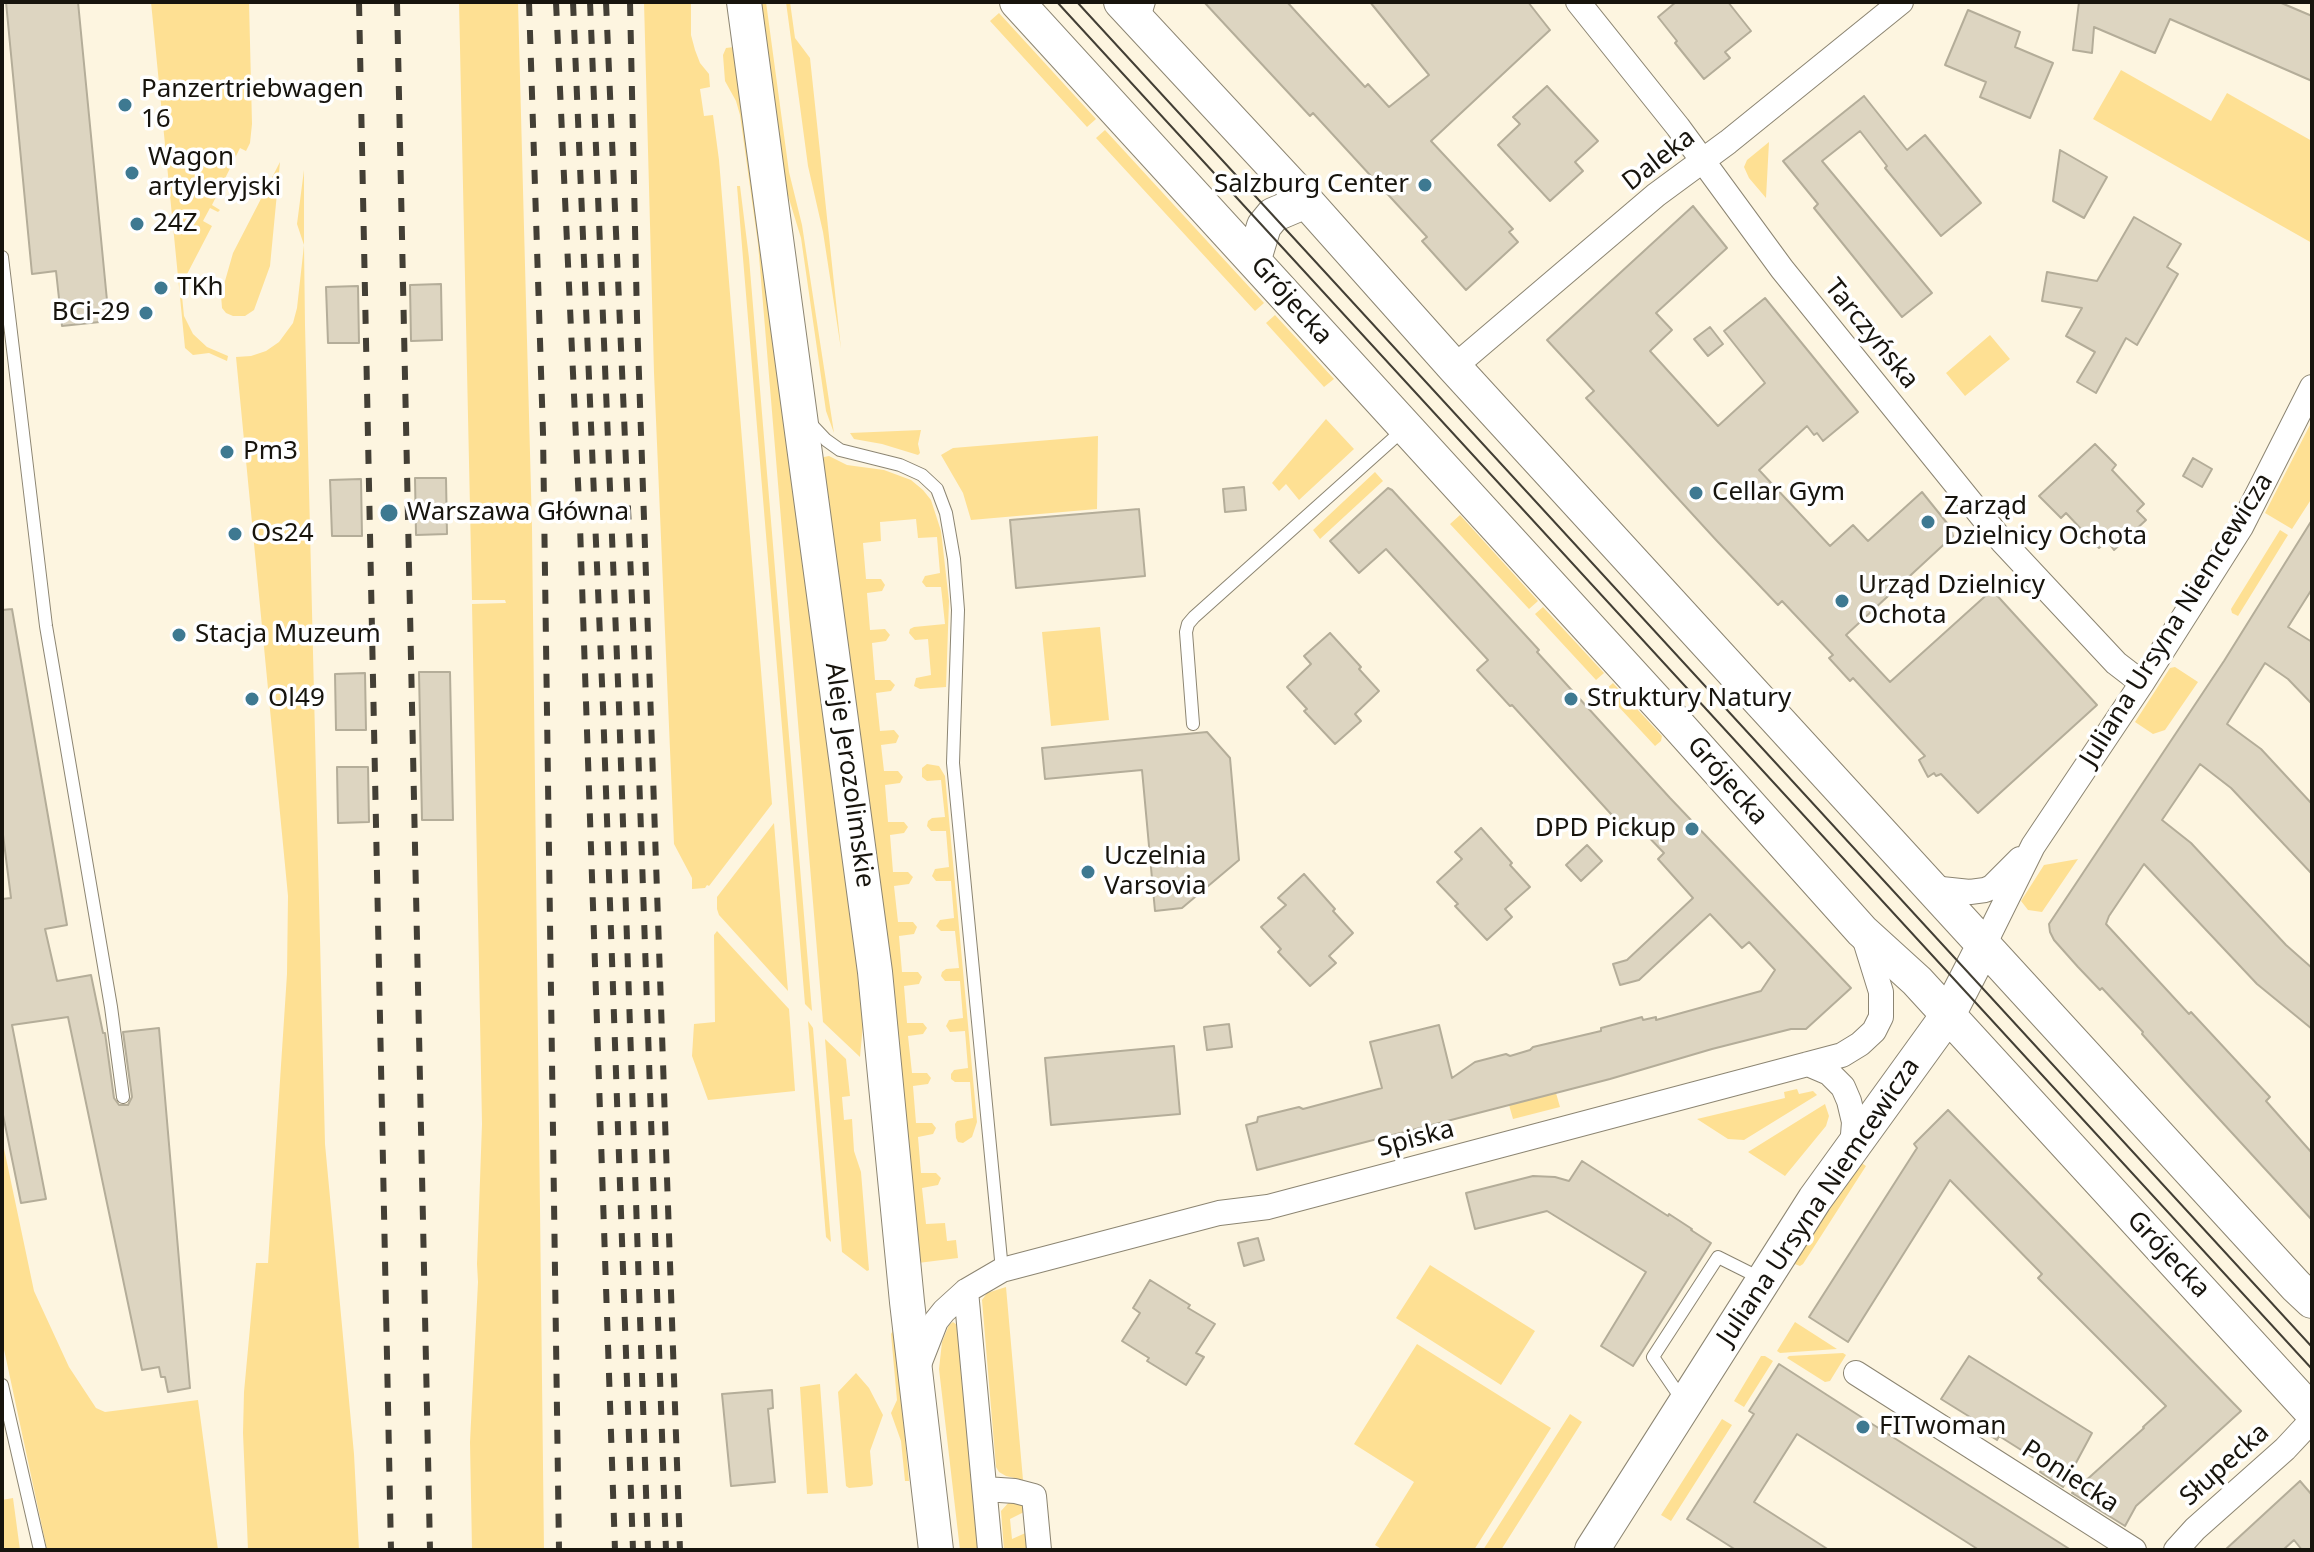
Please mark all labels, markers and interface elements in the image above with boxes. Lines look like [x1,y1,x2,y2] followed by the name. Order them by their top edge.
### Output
[141,74,364,136] place label: Panzertriebwagen 16
[116,96,134,114] marker: Panzertriebwagen 16
[1617,122,1701,198] street label: Daleka
[148,142,281,204] place label: Wagon artyleryjski
[123,164,141,182] marker: Wagon artyleryjski
[1214,169,1409,201] place label: Salzburg Center
[1416,176,1434,194] marker: Salzburg Center
[153,208,198,240] place label: 24Z
[128,215,146,233] marker: 24Z
[1244,251,1338,351] street label: Grójecka
[177,272,224,304] place label: TKh
[1817,273,1925,395] street label: Tarczyńska
[152,279,170,297] marker: TKh
[52,297,130,329] place label: BCi-29
[137,304,155,322] marker: BCi-29
[243,436,298,468] place label: Pm3
[218,443,236,461] marker: Pm3
[2074,468,2280,772] street label: Juliana Ursyna Niemcewicza
[1712,477,1845,509] place label: Cellar Gym
[1687,484,1705,502] marker: Cellar Gym
[1944,491,2147,552] place label: Zarząd Dzielnicy Ochota
[407,497,629,529] place label: Warszawa Główna
[378,502,400,524] marker: Warszawa Główna
[1919,513,1937,531] marker: Zarząd Dzielnicy Ochota
[251,518,314,550] place label: Os24
[226,525,244,543] marker: Os24
[1858,570,2045,632] place label: Urząd Dzielnicy Ochota
[1833,592,1851,610] marker: Urząd Dzielnicy Ochota
[195,619,381,651] place label: Stacja Muzeum
[170,626,188,644] marker: Stacja Muzeum
[818,660,880,890] street label: Aleje Jerozolimskie
[268,683,325,715] place label: Ol49
[1587,683,1791,715] place label: Struktury Natury
[243,690,261,708] marker: Ol49
[1562,690,1580,708] marker: Struktury Natury
[1680,730,1774,832] street label: Grójecka
[1535,813,1676,845] place label: DPD Pickup
[1683,820,1701,838] marker: DPD Pickup
[1104,841,1207,902] place label: Uczelnia Varsovia
[1079,863,1097,881] marker: Uczelnia Varsovia
[1711,1052,1927,1352] street label: Juliana Ursyna Niemcewicza
[1374,1114,1458,1164] street label: Spiska
[2120,1205,2216,1305] street label: Grójecka
[1879,1411,2006,1443] place label: FITwoman
[2174,1417,2276,1513] street label: Słupecka
[1854,1418,1872,1436] marker: FITwoman
[2015,1434,2125,1520] street label: Poniecka

